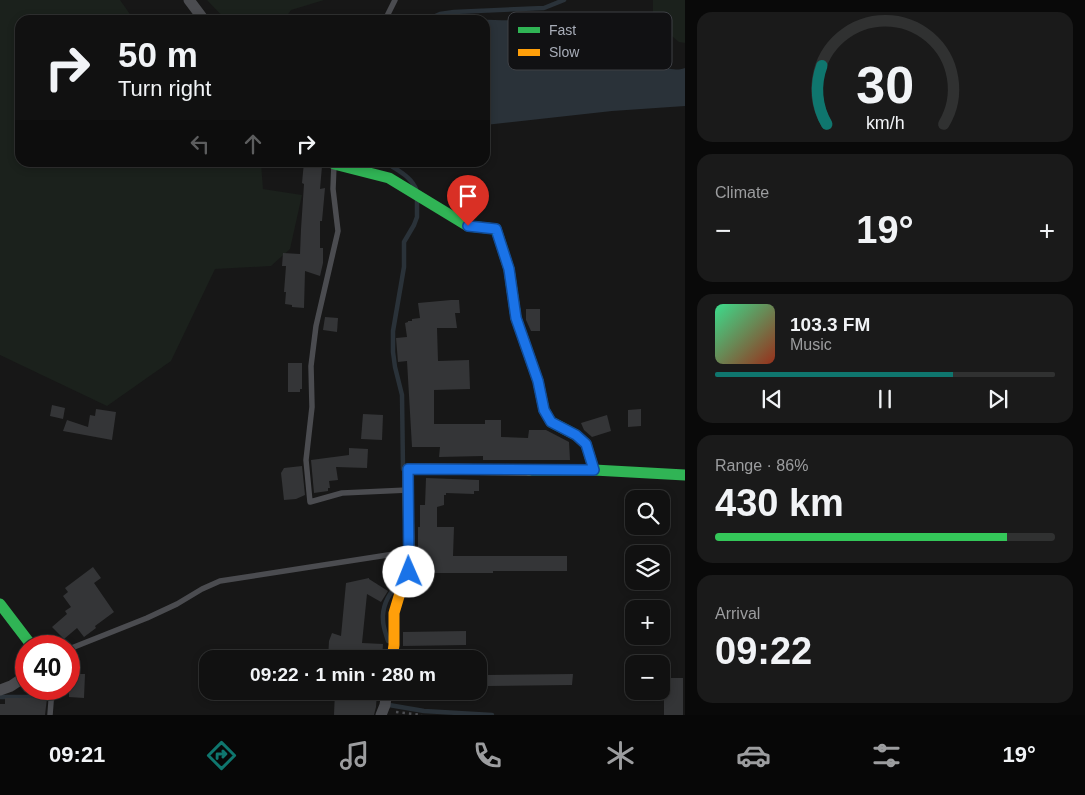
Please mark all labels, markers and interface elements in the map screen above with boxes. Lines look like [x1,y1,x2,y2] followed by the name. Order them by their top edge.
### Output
[508,12,672,70] legend
[549,22,576,38] text: Fast
[35,35,100,100] icon: right
[118,35,198,74] text: 50 m
[549,44,580,60] text: Slow
[856,56,914,114] text: 30
[118,76,211,101] text: Turn right
[866,113,904,133] text: km/h
[186,130,214,158] icon: left
[239,130,267,158] icon: ahead
[292,130,320,158] icon: right
[447,175,489,226] pin
[454,182,482,210] icon: arrive
[715,184,769,201] text: Climate
[856,209,914,251] text: 19°
[715,215,731,246] text: −
[1039,215,1055,246] text: +
[790,314,870,335] text: 103.3 FM
[790,336,832,353] text: Music
[758,385,786,413] icon: previous
[871,385,899,413] icon: pause
[984,385,1012,413] icon: next
[715,457,808,474] text: Range · 86%
[715,482,844,524] text: 430 km
[625,490,670,700] map controls
[625,490,670,535] button: search
[382,545,434,597] position arrow
[625,545,670,590] button: layers
[625,600,670,645] button: +
[715,605,760,622] text: Arrival
[715,630,812,672] text: 09:22
[15,635,80,700] speed limit sign: 40
[625,655,670,700] button: −
[250,664,436,685] text: 09:22 · 1 min · 280 m
[204,738,239,773] icon: directions
[337,738,372,773] icon: music
[470,738,505,773] icon: phone
[603,738,638,773] icon: climate
[736,738,771,773] icon: car
[869,738,904,773] icon: filters
[49,742,105,767] text: 09:21
[1003,742,1036,767] text: 19°

